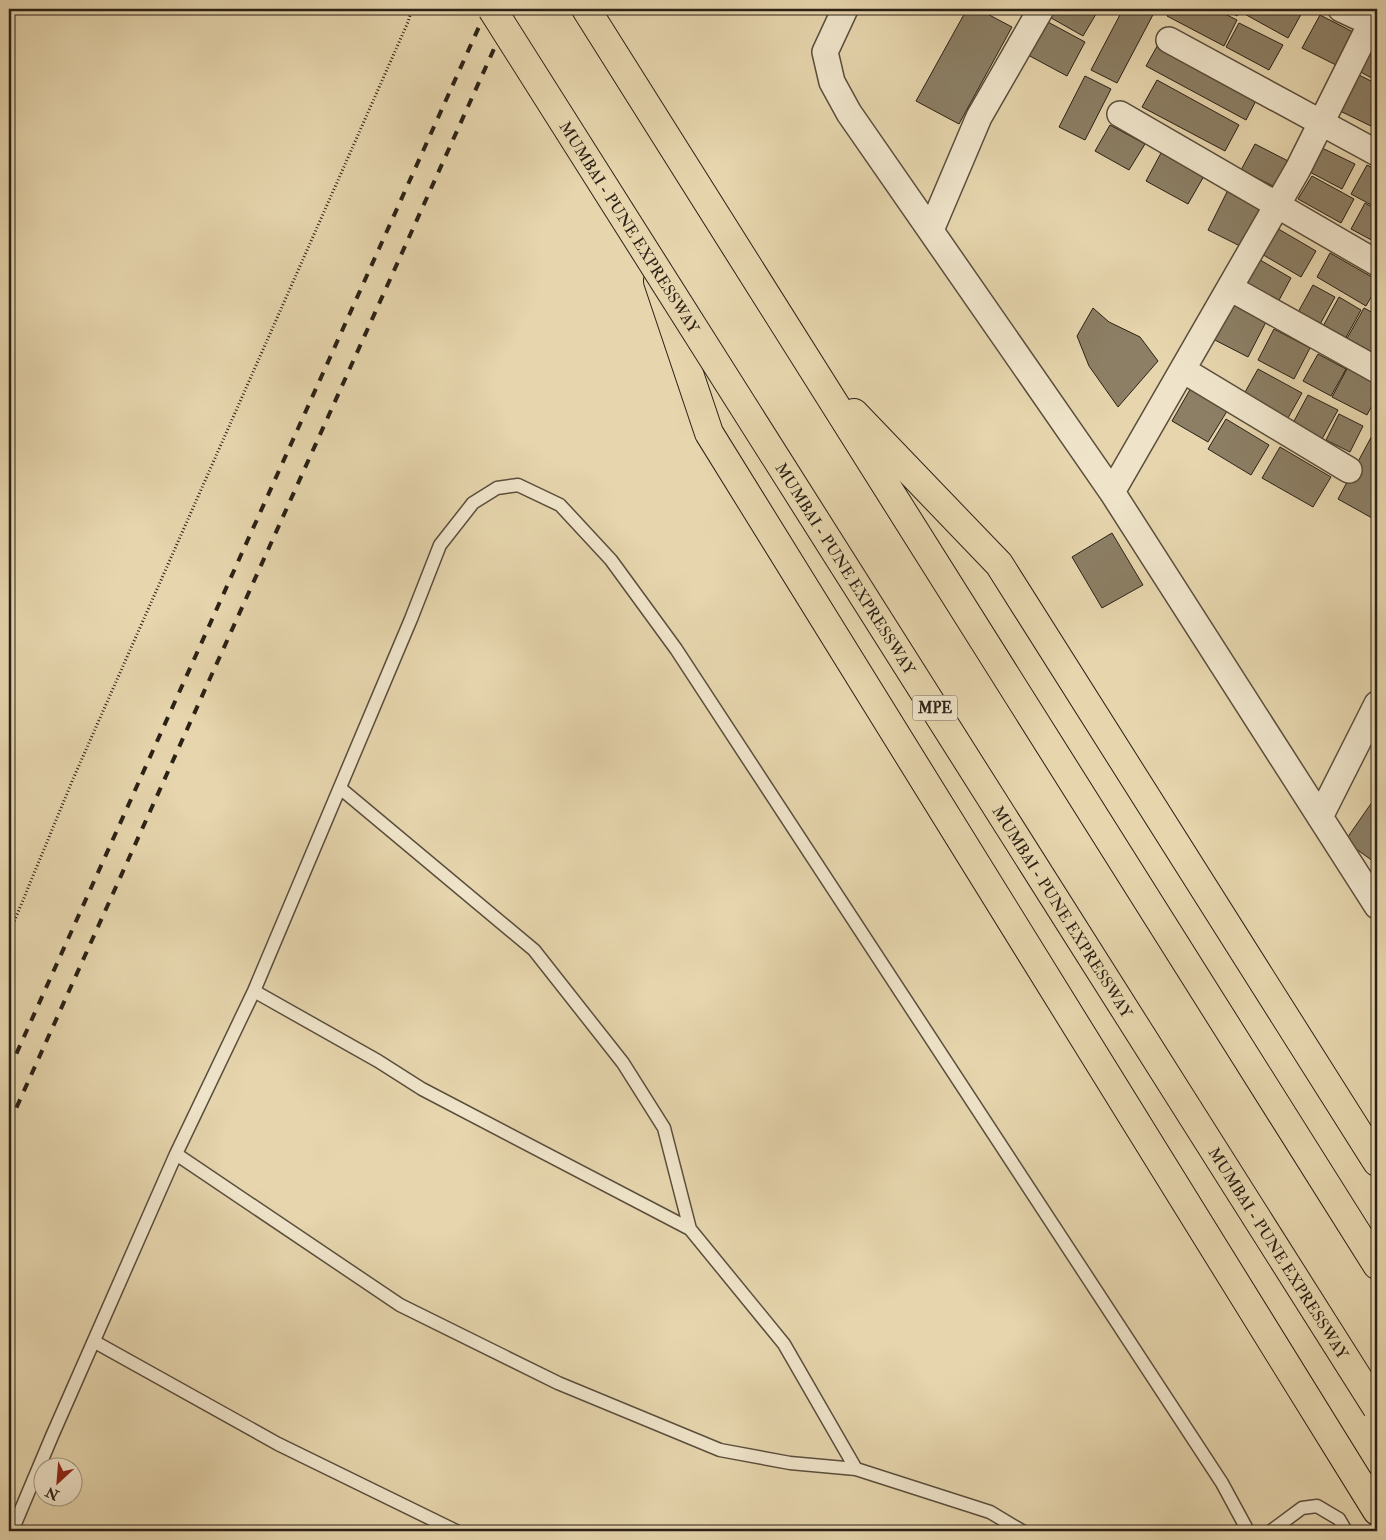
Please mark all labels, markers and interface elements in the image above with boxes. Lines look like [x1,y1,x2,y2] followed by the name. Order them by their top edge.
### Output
[555,118,704,338] street label: MUMBAI - PUNE EXPRESSWAY
[771,459,920,680] street label: MUMBAI - PUNE EXPRESSWAY
[912,696,958,720] road number: MPE
[988,802,1137,1023] street label: MUMBAI - PUNE EXPRESSWAY
[1204,1144,1353,1364] street label: MUMBAI - PUNE EXPRESSWAY
[32,1458,82,1508] north arrow
[43,1483,63,1504] text: N

